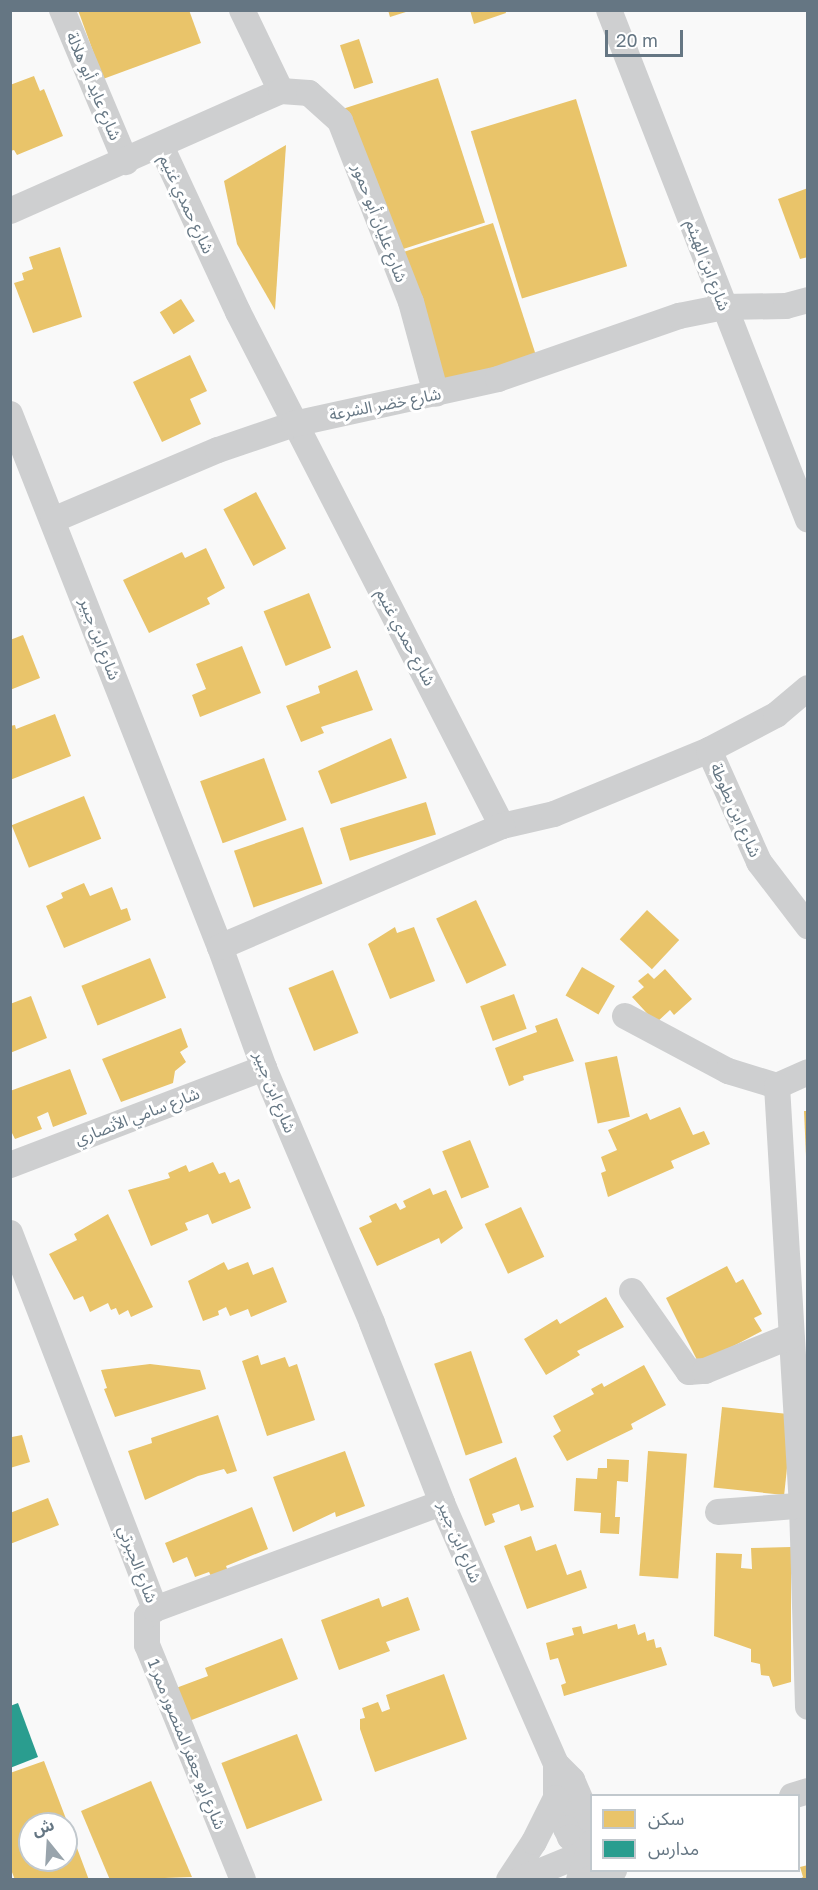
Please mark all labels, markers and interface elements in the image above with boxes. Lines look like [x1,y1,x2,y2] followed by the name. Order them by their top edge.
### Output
[608,18,686,56] scale bar
[63,29,125,143] street label: شارع عايد أبو هلالة
[616,29,658,51] text: 20 m
[156,151,218,257] street label: شارع حمدي غنيم
[349,161,411,285] street label: شارع عليان أبو حمور
[682,217,734,313] street label: شارع ابن الهيثم
[327,384,443,424] street label: شارع خضر الشرعة
[372,585,440,689] street label: شارع حمدي غنيم
[76,595,124,683] street label: شارع ابن جبير
[707,760,765,860] street label: شارع ابن بطوطة
[250,1048,300,1136] street label: شارع ابن جبير
[72,1083,202,1149] street label: شارع سامي الأنصاري
[434,1499,486,1585] street label: شارع ابن جبير
[114,1523,162,1605] street label: شارع الجبرتي
[144,1656,230,1832] street label: شارع ابو جعفر المنصور ممر 1
[590,1794,800,1872] legend
[648,1807,684,1829] text: سكن
[18,1812,78,1872] north arrow
[30,1814,57,1840] text: ش
[648,1837,699,1859] text: مدارس

